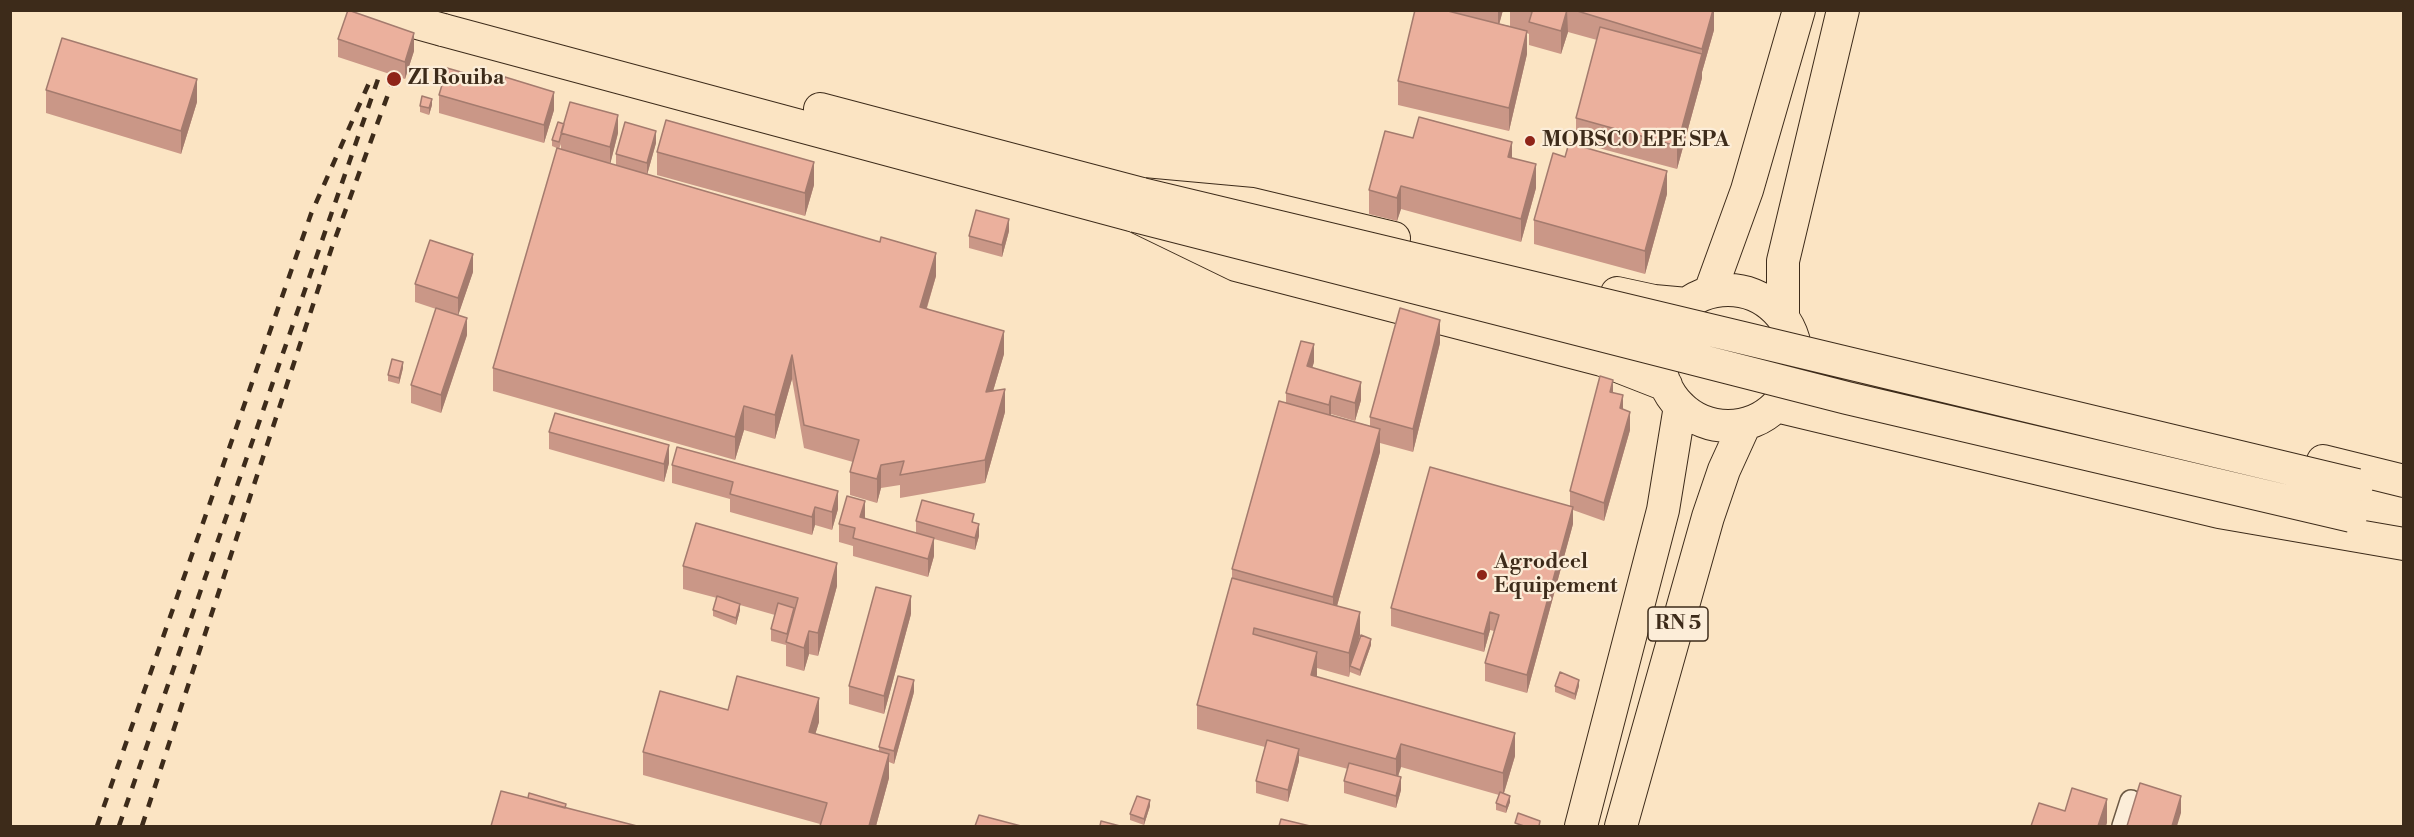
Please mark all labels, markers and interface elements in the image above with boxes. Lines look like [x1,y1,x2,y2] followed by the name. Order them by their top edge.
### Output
[408,66,504,92] place label: ZI Rouiba
[385,70,403,88] marker: ZI Rouiba
[1542,128,1729,154] place label: MOBSCO EPE SPA
[1523,134,1537,148] marker: MOBSCO EPE SPA
[1494,550,1617,600] place label: Agrodeel Equipement
[1475,568,1489,582] marker: Agrodeel Equipement
[1648,607,1708,641] road number: RN 5

